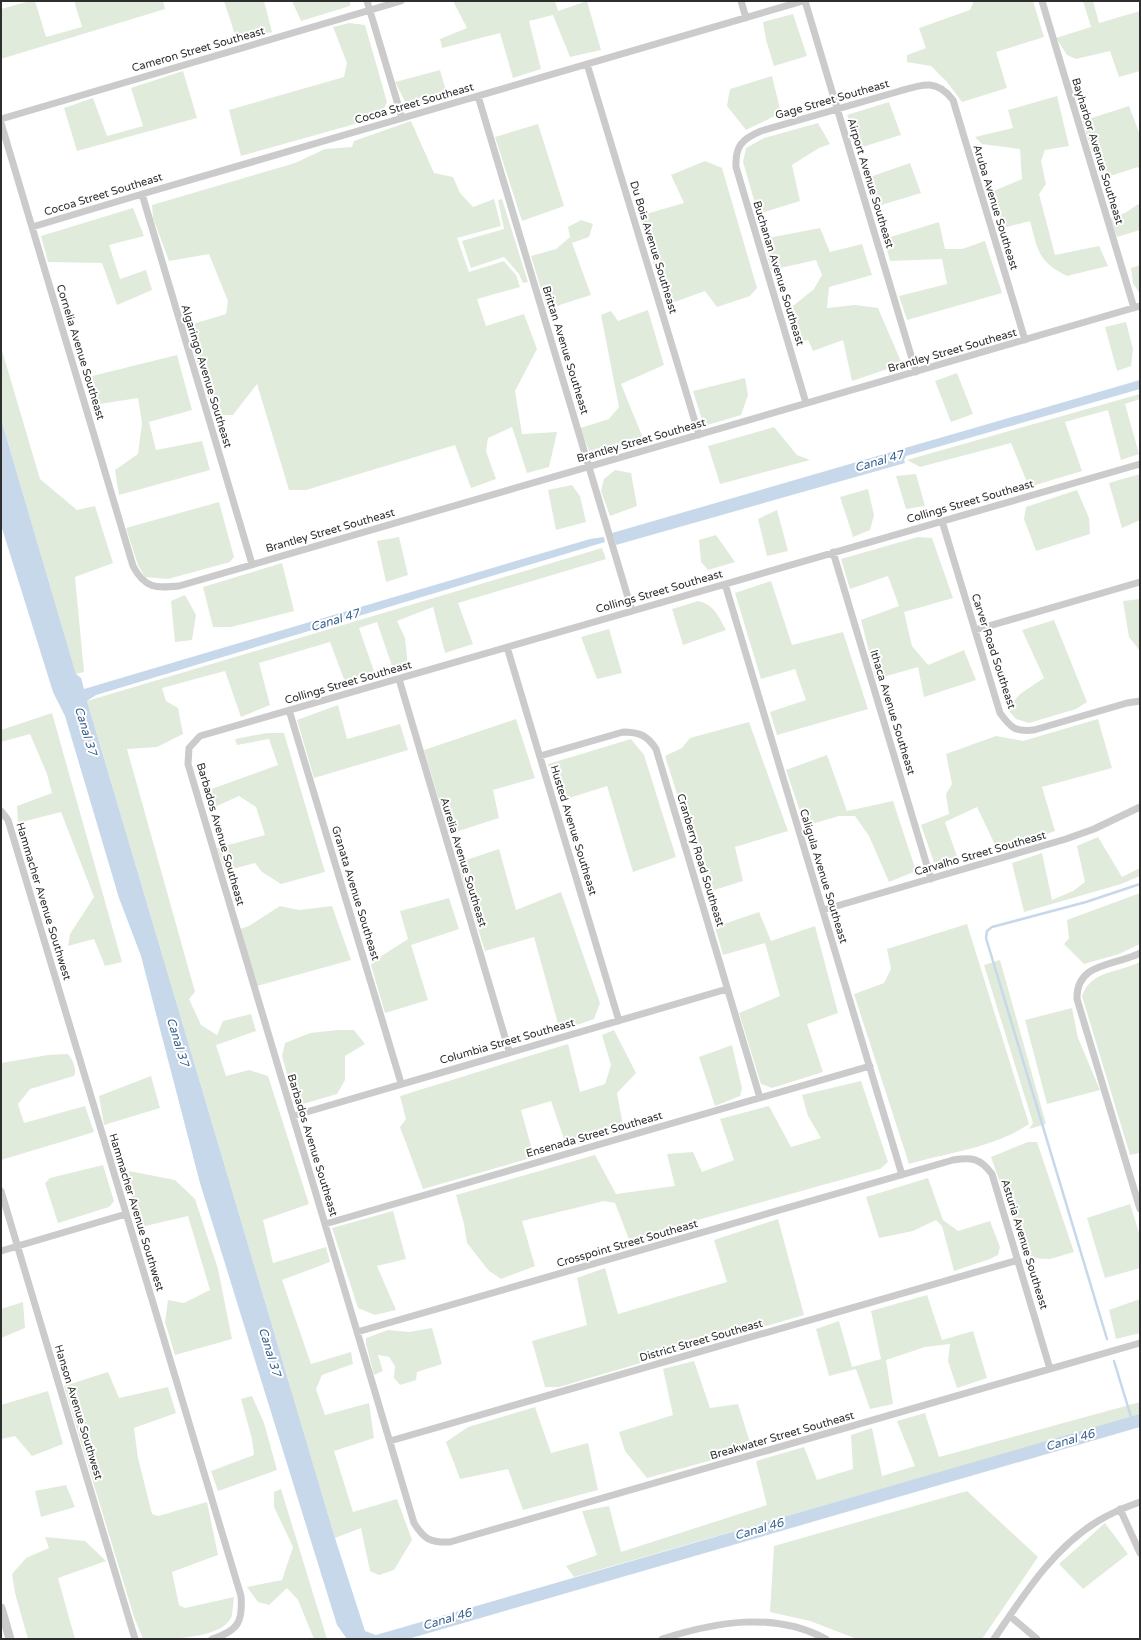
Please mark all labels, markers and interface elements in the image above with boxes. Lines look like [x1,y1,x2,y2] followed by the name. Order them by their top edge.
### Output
[130,24,266,75] street label: Cameron Street Southeast
[1069,76,1126,226] street label: Bayharbor Avenue Southeast
[774,77,891,122] street label: Gage Street Southeast
[353,80,475,127] street label: Cocoa Street Southeast
[845,117,896,250] street label: Airport Avenue Southeast
[970,143,1021,271] street label: Aruba Avenue Southeast
[42,170,164,219] street label: Cocoa Street Southeast
[627,179,680,315] street label: Du Bois Avenue Southeast
[750,199,807,347] street label: Buchanan Avenue Southeast
[54,283,107,421] street label: Cornelia Avenue Southeast
[540,284,591,416] street label: Brittan Avenue Southeast
[178,303,235,449] street label: Algaringo Avenue Southeast
[886,326,1018,375] street label: Brantley Street Southeast
[575,416,707,465] street label: Brantley Street Southeast
[853,447,907,475] water label: Canal 47
[905,477,1035,526] street label: Collings Street Southeast
[264,506,396,555] street label: Brantley Street Southeast
[594,567,724,616] street label: Collings Street Southeast
[969,592,1018,710] street label: Carver Road Southeast
[309,606,362,634] water label: Canal 47
[867,648,918,776] street label: Ithaca Avenue Southeast
[283,658,413,707] street label: Collings Street Southeast
[72,705,100,758] water label: Canal 37
[194,761,247,907] street label: Barbados Avenue Southeast
[548,764,600,897] street label: Husted Avenue Southeast
[674,792,727,928] street label: Cranberry Road Southeast
[438,796,489,928] street label: Aurelia Avenue Southeast
[797,807,850,945] street label: Caligula Avenue Southeast
[13,821,74,982] street label: Hammacher Avenue Southwest
[329,824,382,962] street label: Granata Avenue Southeast
[913,828,1047,878] street label: Carvalho Street Southeast
[164,1016,192,1069] water label: Canal 37
[438,1016,576,1067] street label: Columbia Street Southeast
[285,1072,340,1218] street label: Barbados Avenue Southeast
[524,1109,664,1160] street label: Ensenada Street Southeast
[106,1132,167,1293] street label: Hammacher Avenue Southwest
[998,1177,1051,1311] street label: Asturia Avenue Southeast
[555,1217,699,1270] street label: Crosspoint Street Southeast
[638,1317,764,1364] street label: District Street Southeast
[256,1326,284,1379] water label: Canal 37
[52,1343,105,1481] street label: Hanson Avenue Southwest
[709,1409,856,1462] street label: Breakwater Street Southeast
[1044,1426,1098,1454] water label: Canal 46
[733,1515,787,1543] water label: Canal 46
[421,1605,475,1633] water label: Canal 46

